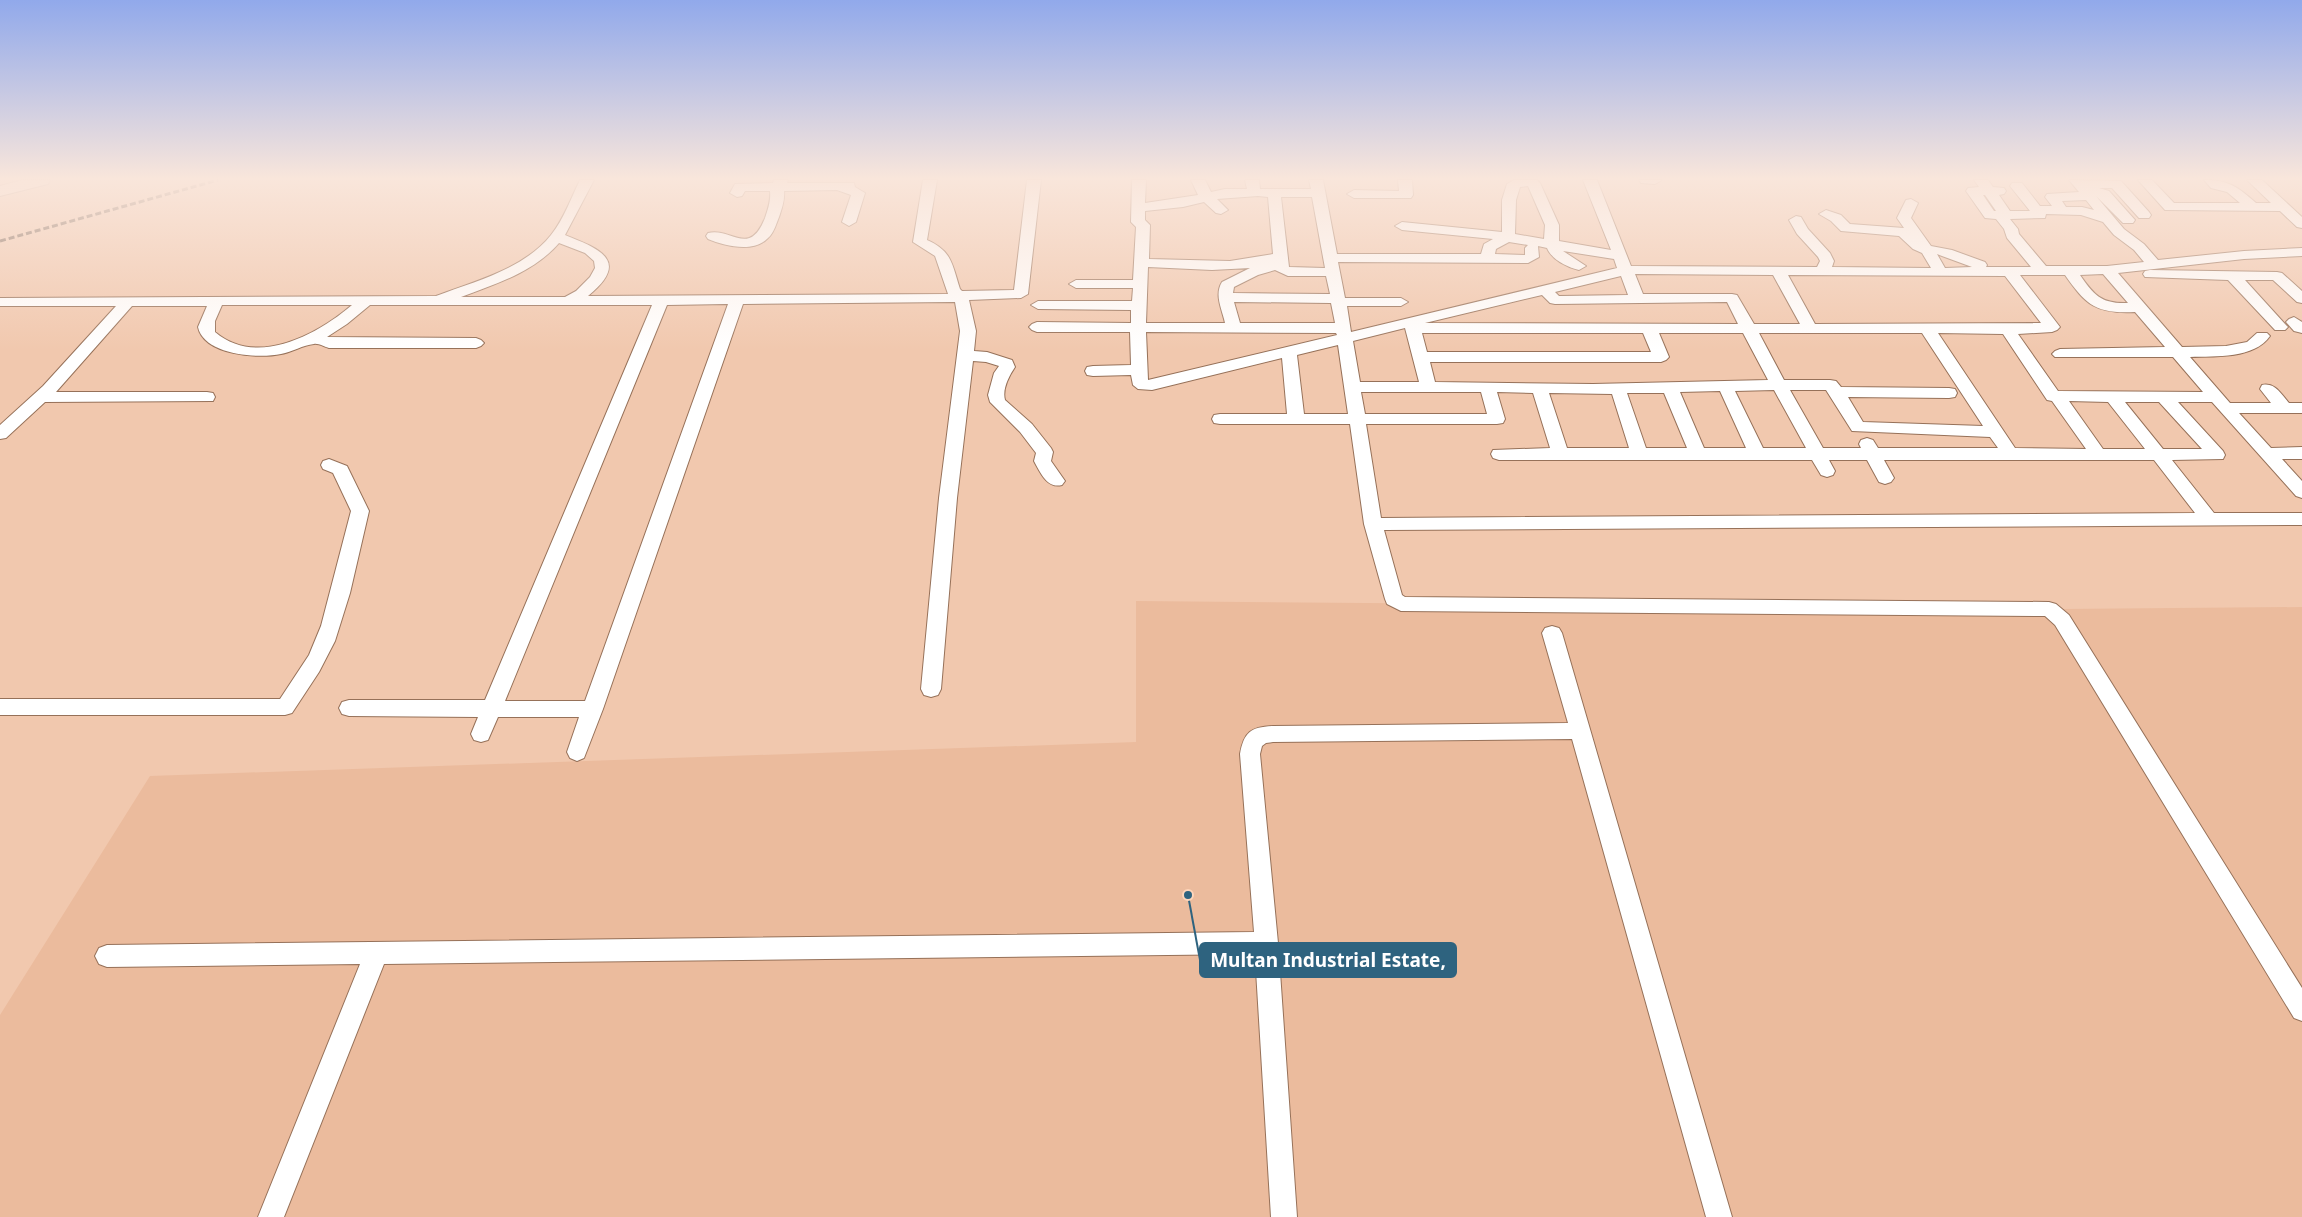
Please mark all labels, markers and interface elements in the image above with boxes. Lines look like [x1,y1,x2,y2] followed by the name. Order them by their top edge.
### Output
[1200,943,1456,977] callout: Multan Industrial Estate,
[1210,947,1446,973] text: Multan Industrial Estate,

